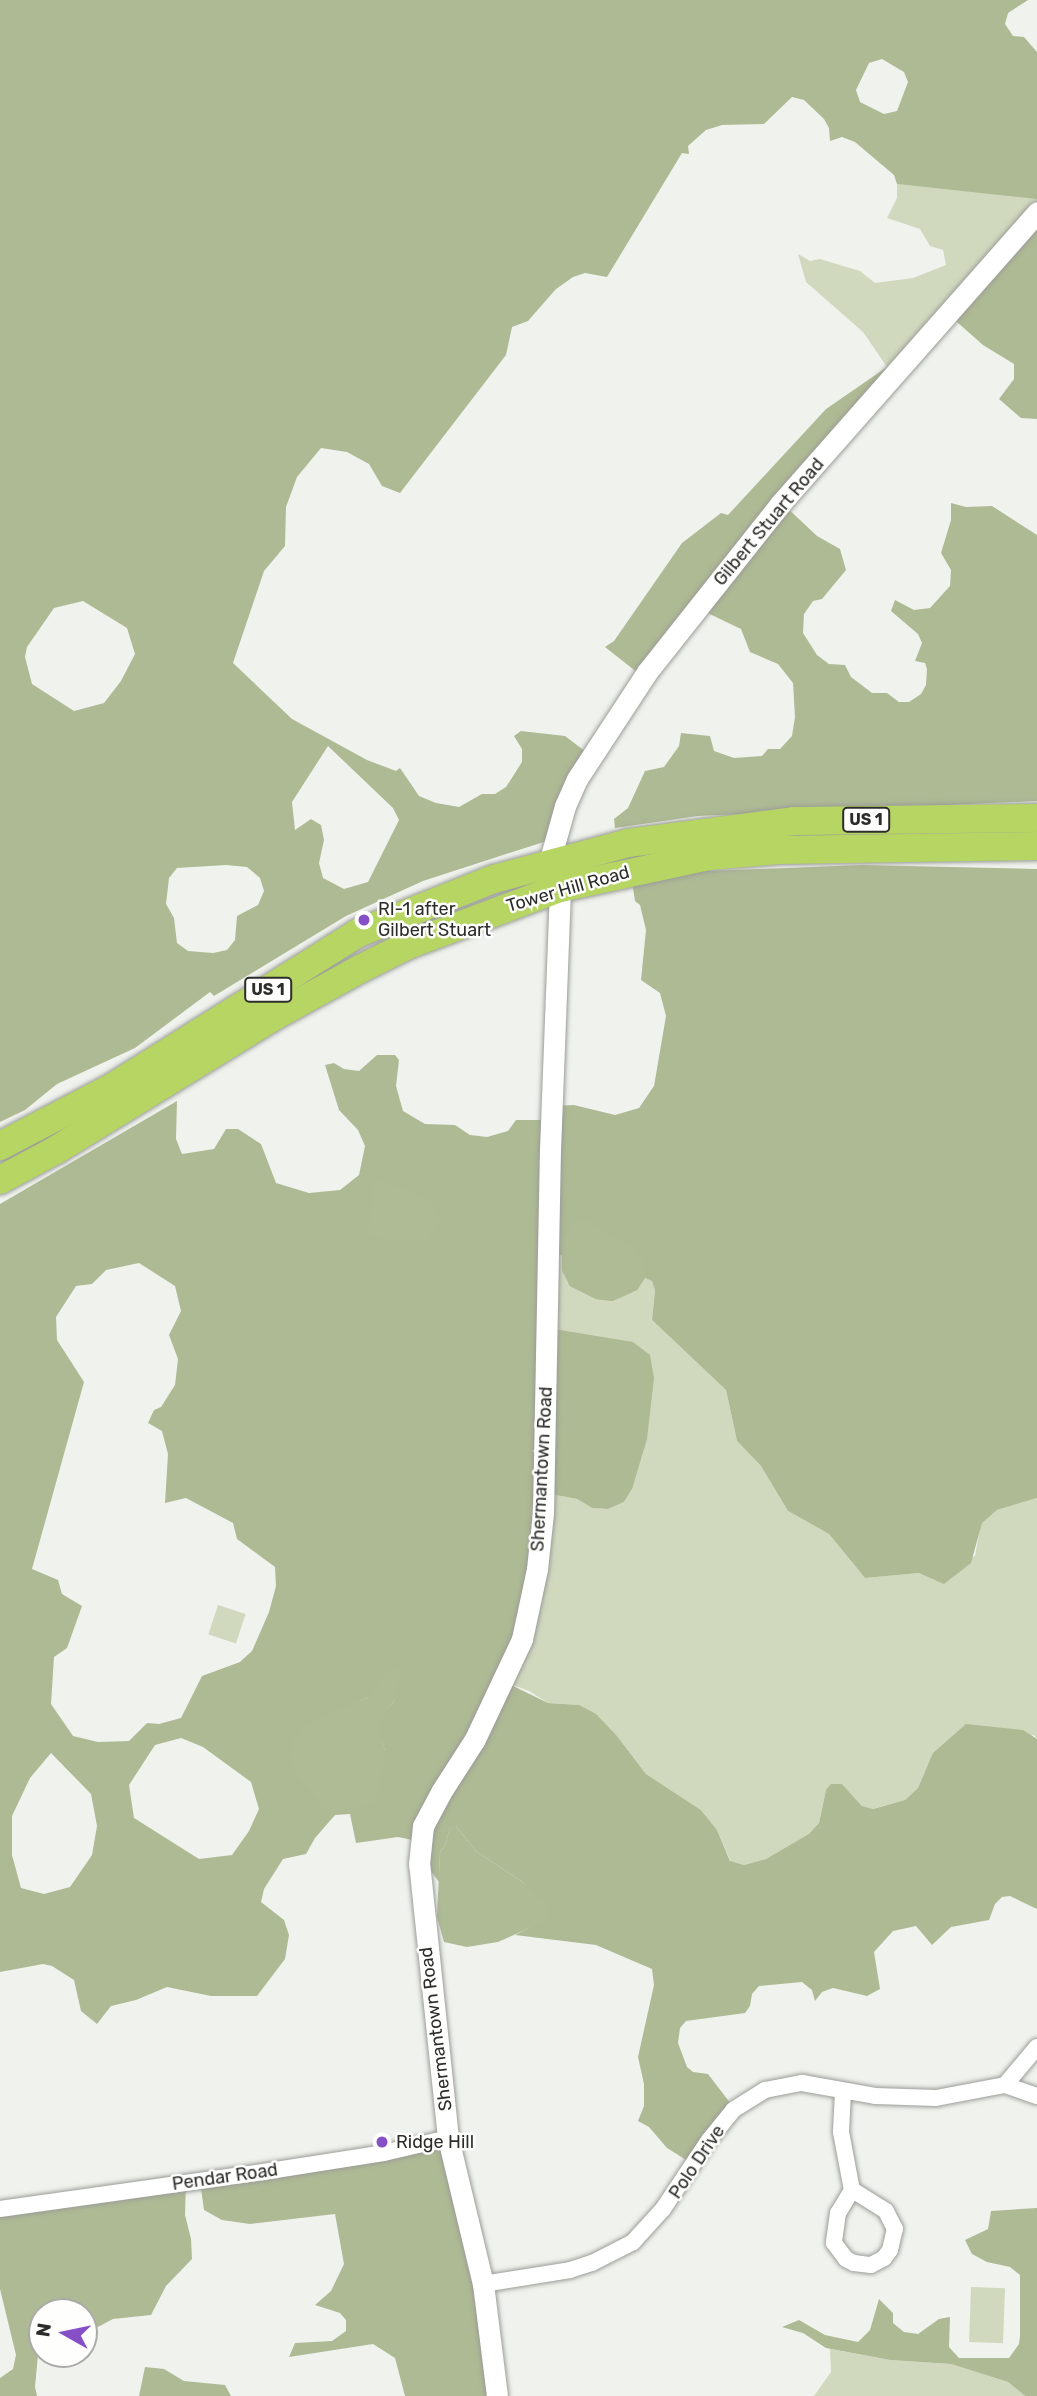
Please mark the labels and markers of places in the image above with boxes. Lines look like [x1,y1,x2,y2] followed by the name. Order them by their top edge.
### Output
[378,899,491,942] place label: RI-1 after Gilbert Stuart
[356,912,372,928] marker: RI-1 after Gilbert Stuart
[396,2131,474,2153] place label: Ridge Hill
[374,2134,390,2150] marker: Ridge Hill

